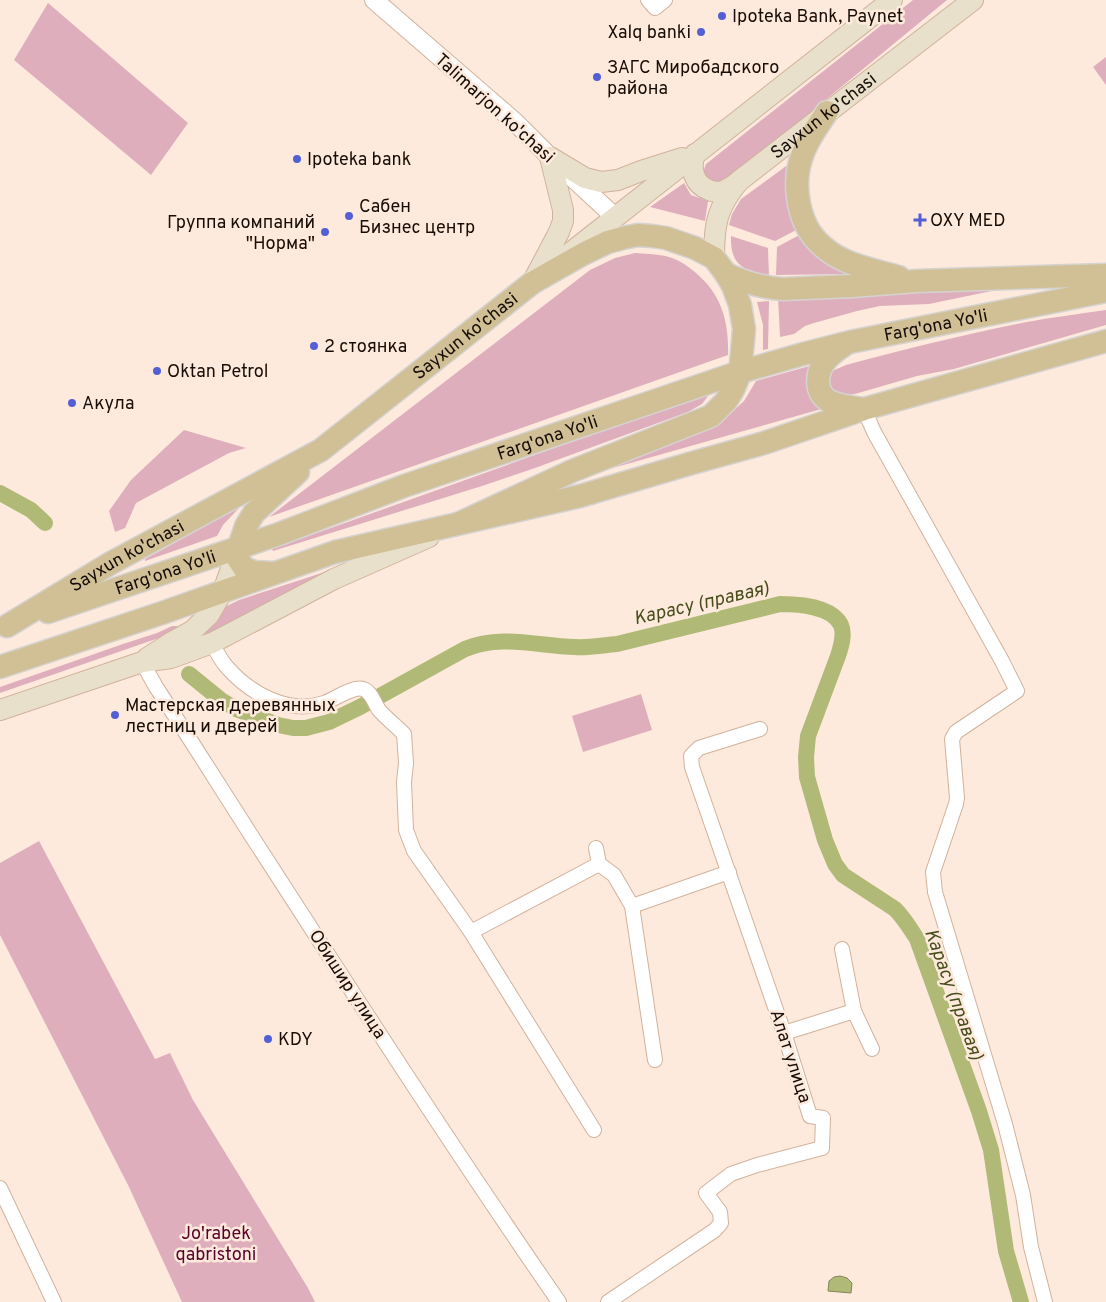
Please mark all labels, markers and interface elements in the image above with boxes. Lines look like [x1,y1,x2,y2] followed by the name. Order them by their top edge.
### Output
[732,6,903,29] place label: Ipoteka Bank, Paynet
[716,10,728,22] marker: Ipoteka Bank, Paynet
[607,22,691,45] place label: Xalq banki
[695,26,707,38] marker: Xalq banki
[429,49,559,169] street label: Talimarjon ko'chasi
[607,57,779,101] place label: ЗАГС Миробадского района
[767,69,882,165] street label: Sayxun ko'chasi
[591,71,603,83] marker: ЗАГС Миробадского района
[307,149,411,172] place label: Ipoteka bank
[291,153,303,165] marker: Ipoteka bank
[359,196,475,240] place label: Сабен Бизнес центр
[343,210,355,222] marker: Сабен Бизнес центр
[930,210,1005,233] place label: OXY MED
[167,212,315,256] place label: Группа компаний "Норма"
[914,214,926,226] marker: OXY MED
[319,226,331,238] marker: Группа компаний "Норма"
[409,288,523,386] street label: Sayxun ko'chasi
[882,305,990,348] street label: Farg'ona Yo'li
[324,336,407,359] place label: 2 стоянка
[308,340,320,352] marker: 2 стоянка
[167,361,269,384] place label: Oktan Petrol
[151,365,163,377] marker: Oktan Petrol
[82,393,134,416] place label: Акула
[66,397,78,409] marker: Акула
[494,411,601,467] street label: Farg'ona Yo'li
[66,516,189,598] street label: Sayxun ko'chasi
[112,546,219,601] street label: Farg'ona Yo'li
[631,577,772,631] water label: Карасу (правая)
[125,695,336,739] place label: Мастерская деревянных лестниц и дверей
[109,709,121,721] marker: Мастерская деревянных лестниц и дверей
[303,926,391,1044] street label: Обишир улица
[918,926,988,1064] water label: Карасу (правая)
[764,1007,816,1106] street label: Алат улица
[278,1029,313,1052] place label: KDY
[262,1033,274,1045] marker: KDY
[176,1223,256,1267] park label: Jo'rabek qabristoni

